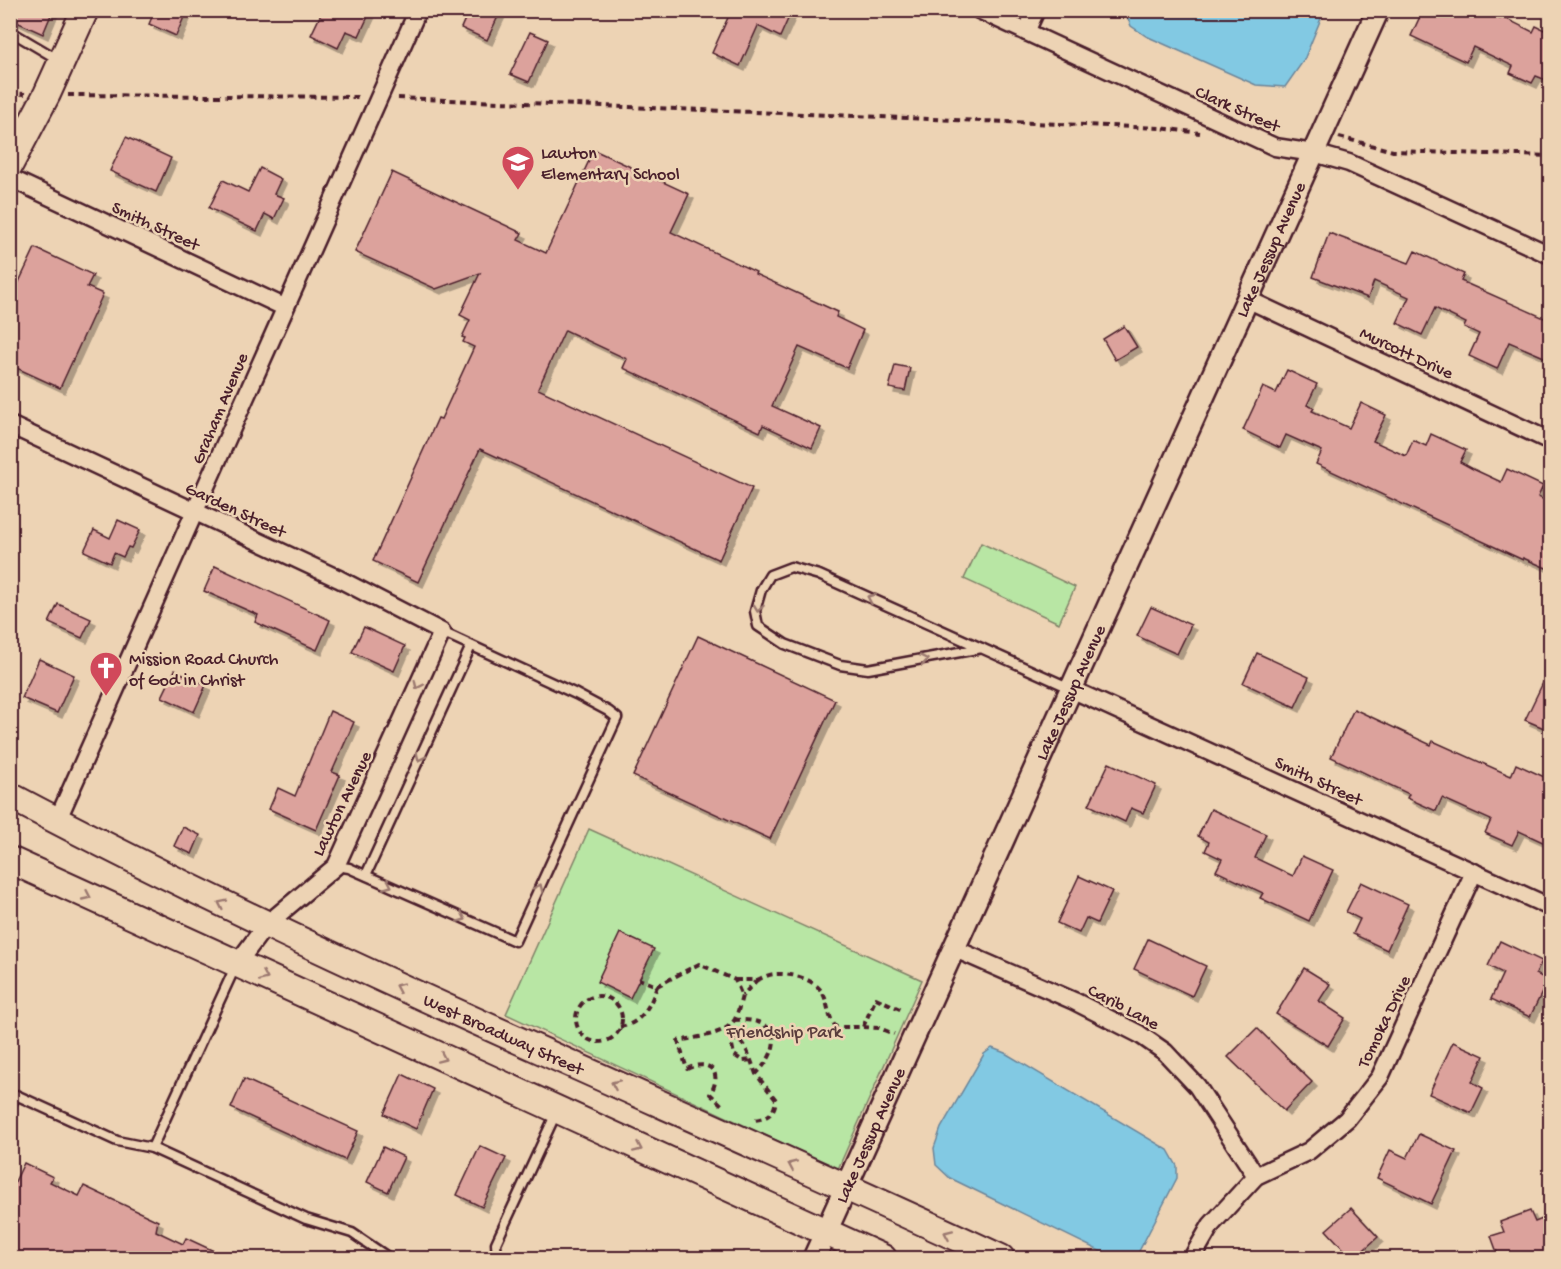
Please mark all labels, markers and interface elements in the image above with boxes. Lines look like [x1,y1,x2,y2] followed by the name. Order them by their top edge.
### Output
[1191,82,1284,139] street label: Clark Street
[500,144,536,191] school or university icon: Lawton Elementary School
[541,144,680,186] place label: Lawton Elementary School
[1233,179,1312,321] street label: Lake Jessup Avenue
[108,198,204,257] street label: Smith Street
[1356,323,1457,385] street label: Murcott Drive
[188,350,254,468] street label: Graham Avenue
[181,479,290,544] street label: Garden Street
[867,594,878,606] one-way arrow
[752,603,765,612] one-way arrow
[1032,622,1112,764] street label: Lake Jessup Avenue
[88,650,124,697] church icon: Mission Road Church of God in Christ
[129,650,279,692] place label: Mission Road Church of God in Christ
[918,654,928,667] one-way arrow
[414,679,426,690] one-way arrow
[309,748,378,860] street label: Lawton Avenue
[416,750,428,761] one-way arrow
[1271,753,1367,812] street label: Smith Street
[381,877,392,889] one-way arrow
[532,884,544,895] one-way arrow
[81,889,92,901] one-way arrow
[218,899,229,911] one-way arrow
[456,910,467,922] one-way arrow
[258,970,269,982] one-way arrow
[1353,972,1417,1072] street label: Tomoka Drive
[1083,981,1163,1036] street label: Carib Lane
[394,982,405,994] one-way arrow
[419,991,588,1082] street label: West Broadway Street
[725,1023,844,1044] park label: Friendship Park
[435,1051,446,1063] one-way arrow
[832,1064,912,1207] street label: Lake Jessup Avenue
[610,1080,621,1092] one-way arrow
[632,1140,643,1152] one-way arrow
[788,1160,799,1172] one-way arrow
[943,1229,954,1241] one-way arrow

